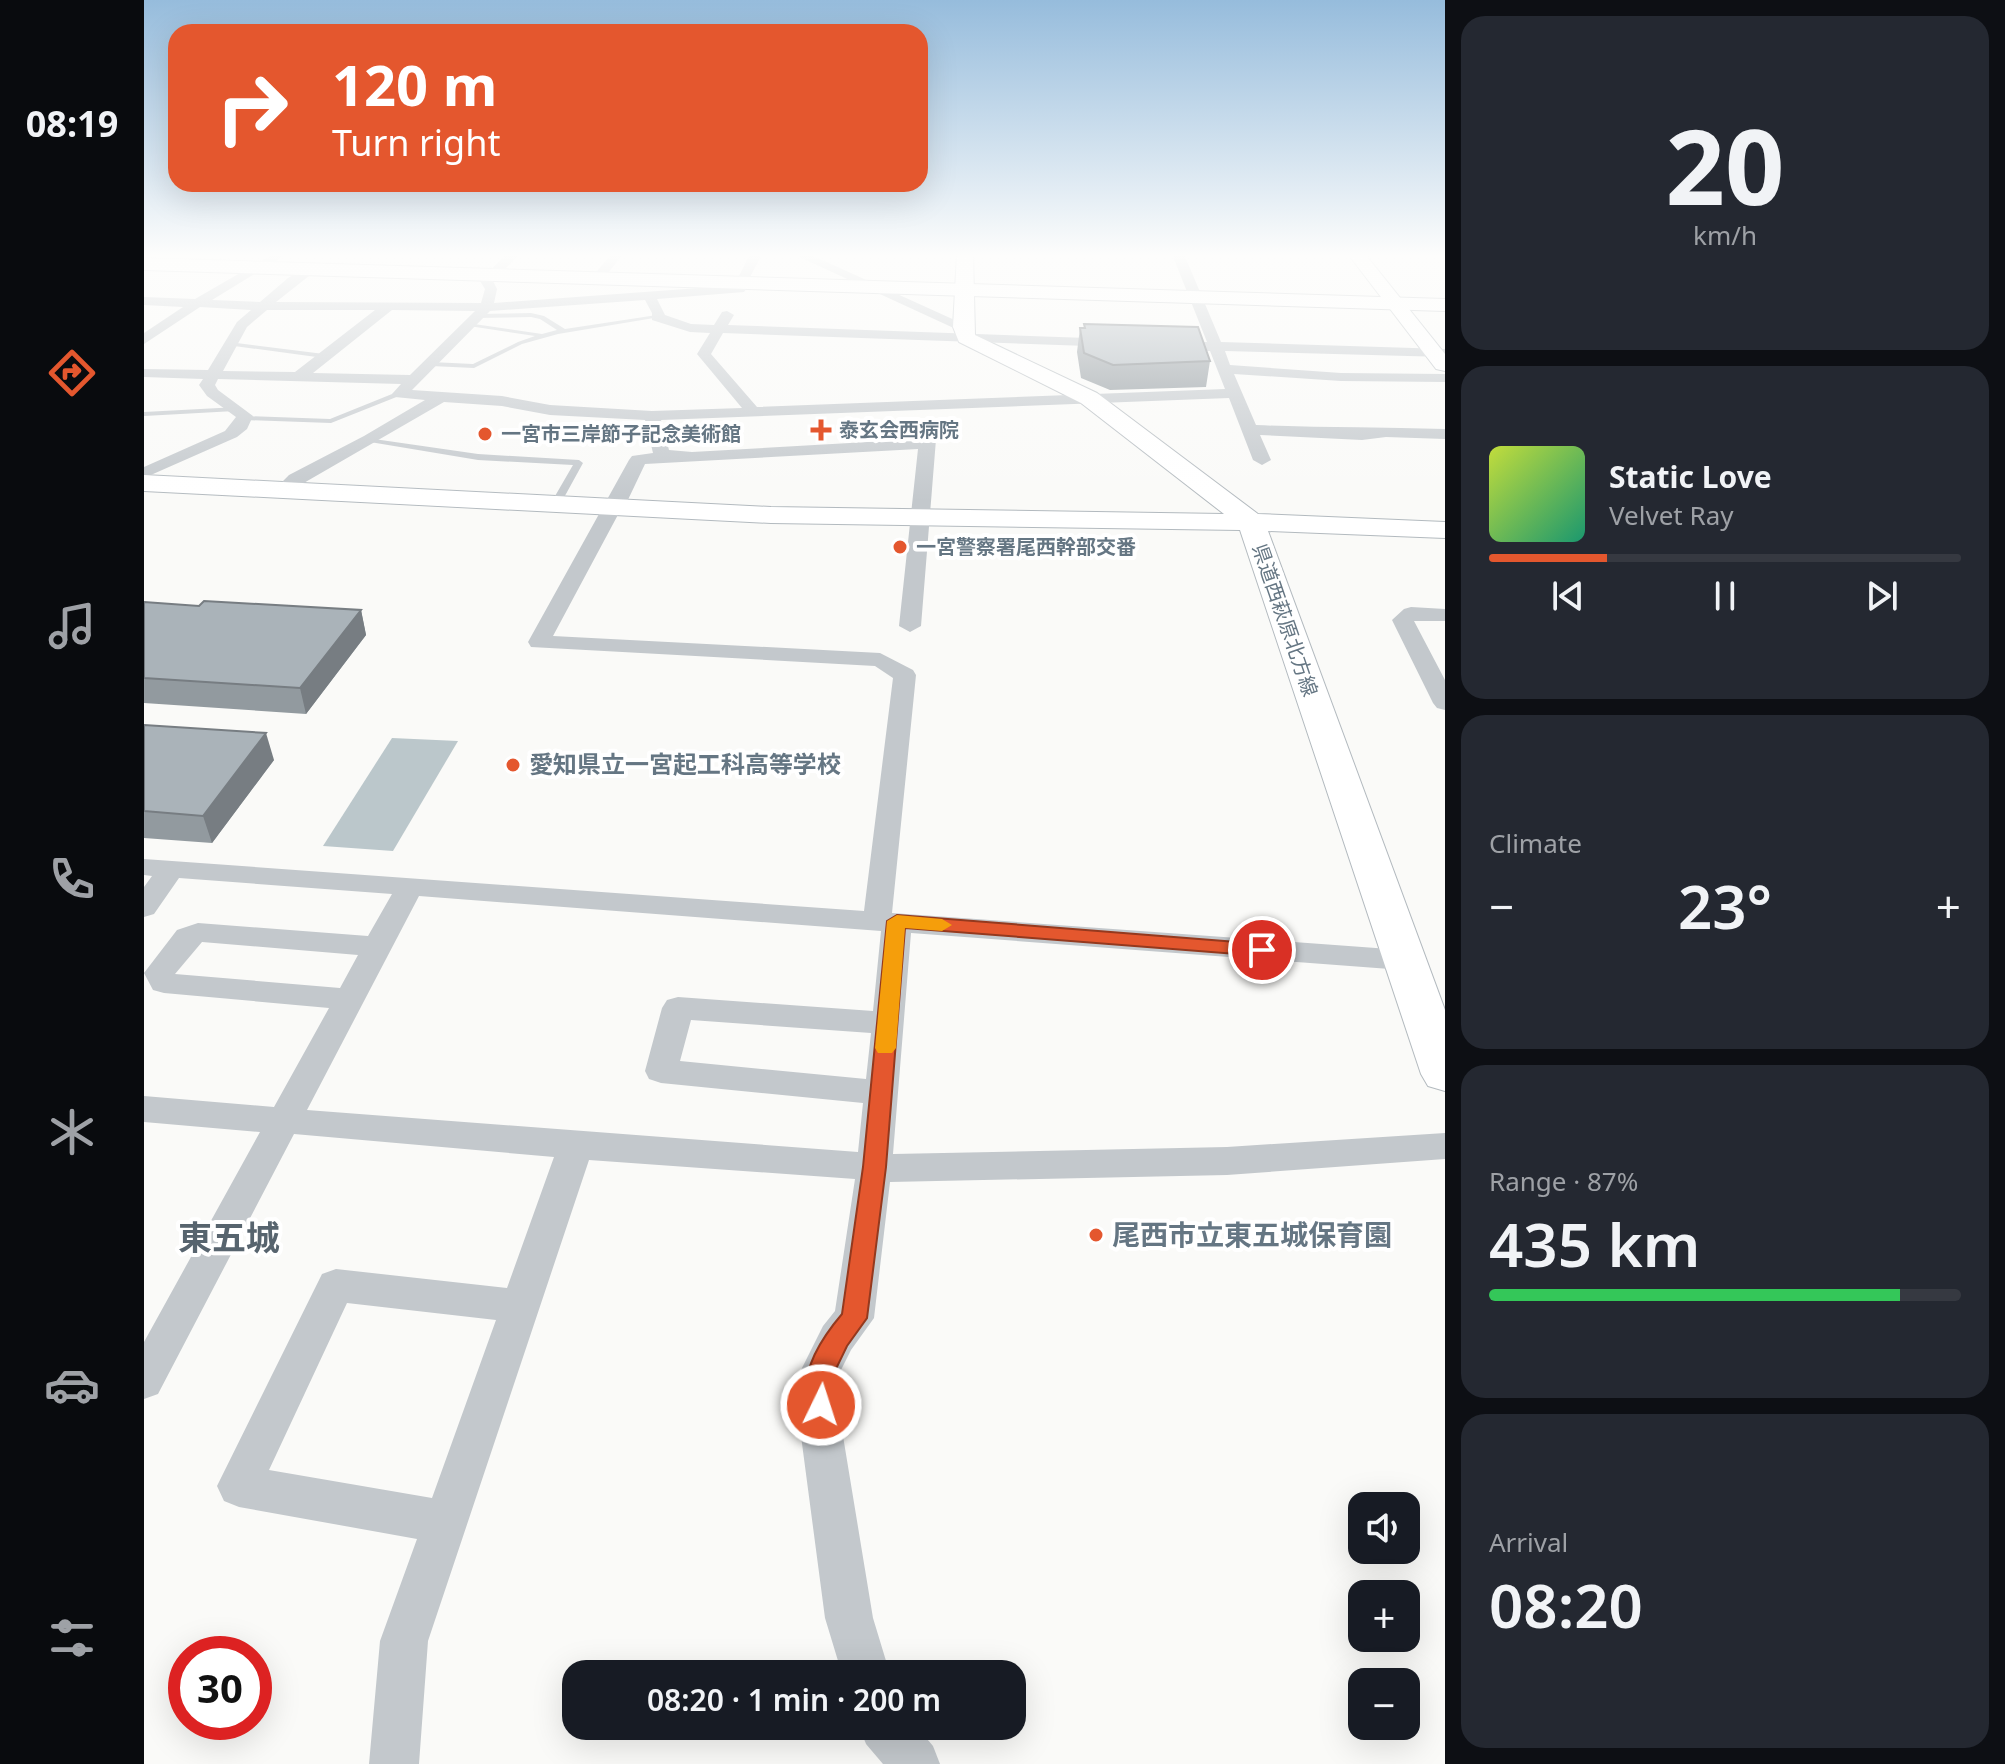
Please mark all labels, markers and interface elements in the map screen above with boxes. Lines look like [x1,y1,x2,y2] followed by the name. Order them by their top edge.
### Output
[332,46,497,122] text: 120 m
[200,56,304,160] icon: right
[1666,94,1784,235] text: 20
[26,99,118,148] text: 08:19
[332,118,500,167] text: Turn right
[1693,217,1757,253] text: km/h
[44,345,100,401] icon: directions
[839,416,959,443] place label: 泰玄会西病院
[810,419,832,441] marker: 泰玄会西病院
[501,420,741,447] place label: 一宮市三岸節子記念美術館
[476,425,494,443] marker: 一宮市三岸節子記念美術館
[1609,456,1772,497] text: Static Love
[1609,497,1734,533] text: Velvet Ray
[916,533,1136,560] place label: 一宮警察署尾西幹部交番
[891,538,909,556] marker: 一宮警察署尾西幹部交番
[1247,540,1324,700] street label: 県道西萩原北方線
[1546,574,1590,618] icon: previous
[1703,574,1747,618] icon: pause
[1860,574,1904,618] icon: next
[44,598,100,654] icon: music
[529,747,841,780] place label: 愛知県立一宮起工科高等学校
[504,756,522,774] marker: 愛知県立一宮起工科高等学校
[1489,825,1582,861] text: Climate
[44,851,100,907] icon: phone
[1678,865,1772,947] text: 23°
[1489,876,1514,936] text: −
[1936,876,1961,936] text: +
[1228,916,1296,984] pin
[1240,928,1284,972] icon: arrive
[44,1104,100,1160] icon: climate
[1489,1163,1638,1199] text: Range · 87%
[1489,1203,1700,1285] text: 435 km
[178,1214,280,1260] district label: 東五城
[1112,1215,1392,1253] place label: 尾西市立東五城保育園
[1087,1226,1105,1244] marker: 尾西市立東五城保育園
[44,1357,100,1413] icon: car
[779,1363,863,1447] position arrow
[1348,1492,1420,1740] map controls
[1348,1492,1420,1564] button: sound
[1489,1524,1568,1560] text: Arrival
[1489,1564,1643,1646] text: 08:20
[1348,1580,1420,1652] button: +
[44,1610,100,1666] icon: filters
[168,1636,272,1740] speed limit sign: 30
[1348,1668,1420,1740] button: −
[647,1679,941,1720] text: 08:20 · 1 min · 200 m

